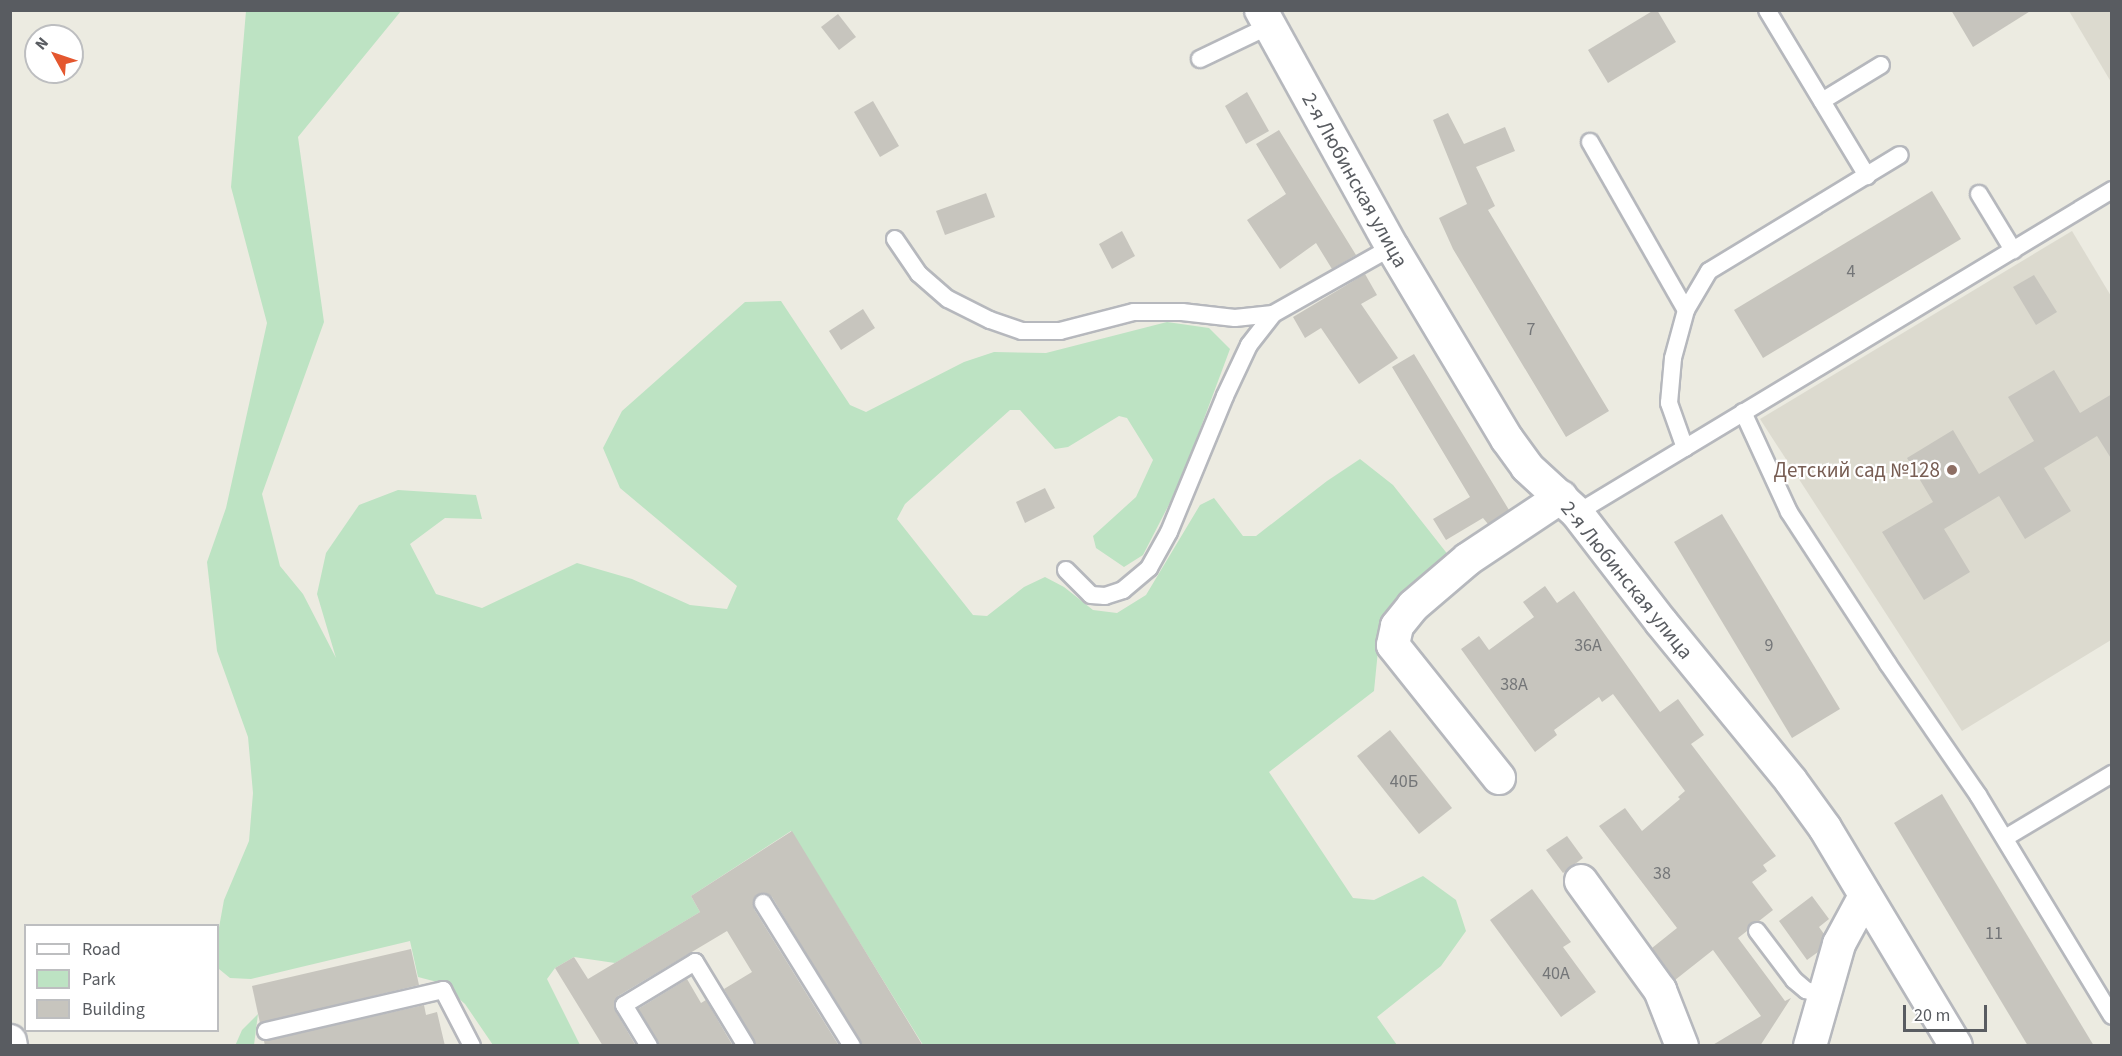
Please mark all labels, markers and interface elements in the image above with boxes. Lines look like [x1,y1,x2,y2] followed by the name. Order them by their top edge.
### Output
[24,24,84,84] north arrow
[30,33,54,55] text: N
[1296,88,1414,272] street label: 2-я Любинская улица
[1847,261,1855,283] house number: 4
[1527,319,1535,341] house number: 7
[1774,457,1940,483] place label: Детский сад №128
[1945,463,1959,477] marker: Детский сад №128
[1556,496,1698,664] street label: 2-я Любинская улица
[1574,635,1602,657] house number: 36А
[1765,635,1773,657] house number: 9
[1500,674,1528,696] house number: 38А
[1390,771,1418,793] house number: 40Б
[1653,863,1671,885] house number: 38
[1985,923,2003,945] house number: 11
[24,924,219,1032] legend
[82,937,121,962] text: Road
[1542,963,1570,985] house number: 40А
[82,967,116,992] text: Park
[1906,993,1990,1031] scale bar
[82,997,145,1022] text: Building
[1914,1003,1950,1028] text: 20 m

